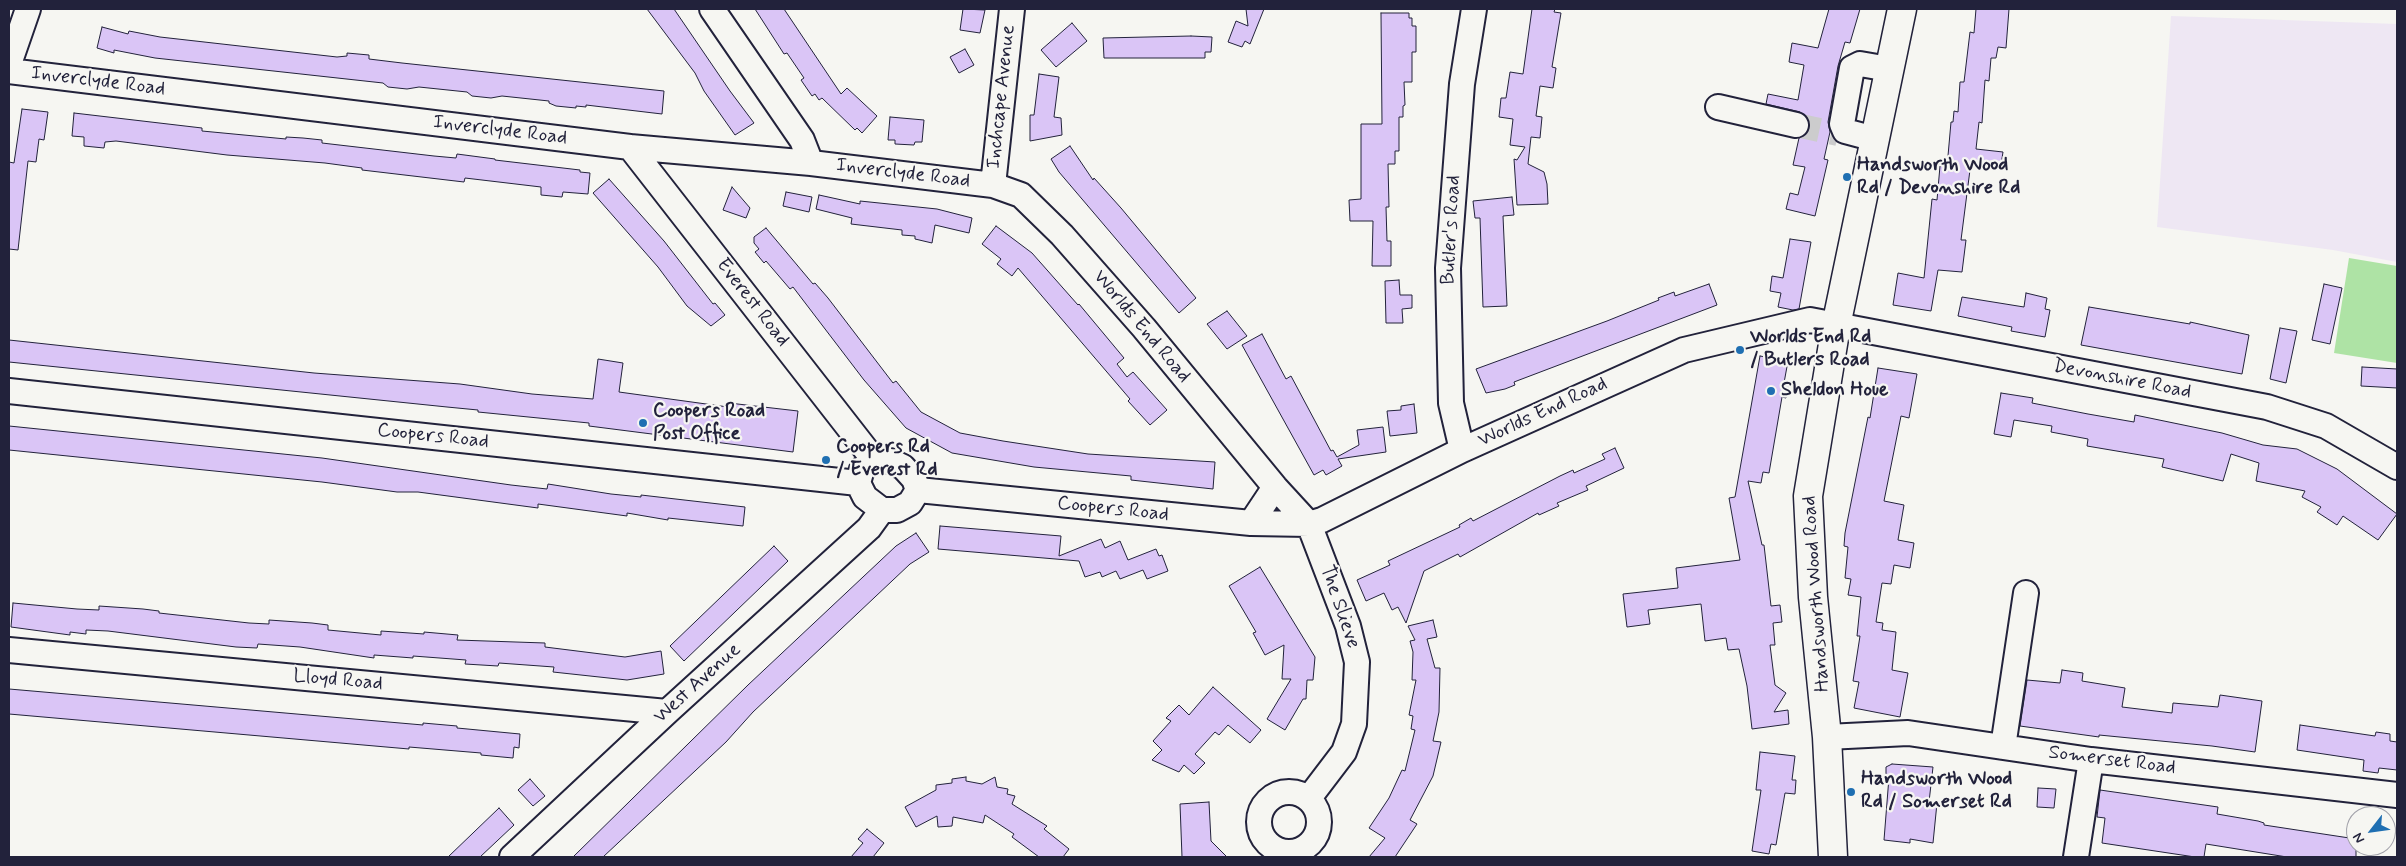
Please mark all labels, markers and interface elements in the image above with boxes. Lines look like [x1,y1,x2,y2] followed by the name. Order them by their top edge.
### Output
[983,24,1021,170] street label: Inchcape Avenue
[30,62,166,102] street label: Inverclyde Road
[432,111,568,151] street label: Inverclyde Road
[835,154,971,194] street label: Inverclyde Road
[1857,154,2020,201] place label: Handsworth Wood Rd / Devonshire Rd
[1841,171,1853,183] marker: Handsworth Wood Rd / Devonshire Rd
[1437,175,1467,285] street label: Butler's Road
[710,254,794,352] street label: Everest Road
[1087,266,1195,388] street label: Worlds End Road
[1750,326,1871,373] place label: Worlds End Rd / Butlers Road
[1734,344,1746,356] marker: Worlds End Rd / Butlers Road
[2051,355,2193,405] street label: Devonshire Road
[1475,373,1611,453] street label: Worlds End Road
[1781,379,1888,403] place label: Sheldon Houe
[1765,385,1777,397] marker: Sheldon Houe
[653,400,765,447] place label: Coopers Road Post Office
[637,417,649,429] marker: Coopers Road Post Office
[376,419,490,455] street label: Coopers Road
[836,436,937,483] place label: Coopers Rd / Everest Rd
[820,454,832,466] marker: Coopers Rd / Everest Rd
[1056,492,1170,528] street label: Coopers Road
[1798,495,1836,693] street label: Handsworth Wood Road
[1314,562,1364,652] street label: The Slieve
[649,639,747,729] street label: West Avenue
[292,665,384,697] street label: Lloyd Road
[2047,741,2177,781] street label: Somerset Road
[1861,768,2012,815] place label: Handsworth Wood Rd / Somerset Rd
[1845,786,1857,798] marker: Handsworth Wood Rd / Somerset Rd
[2346,806,2396,856] north arrow
[2349,829,2369,847] text: N

